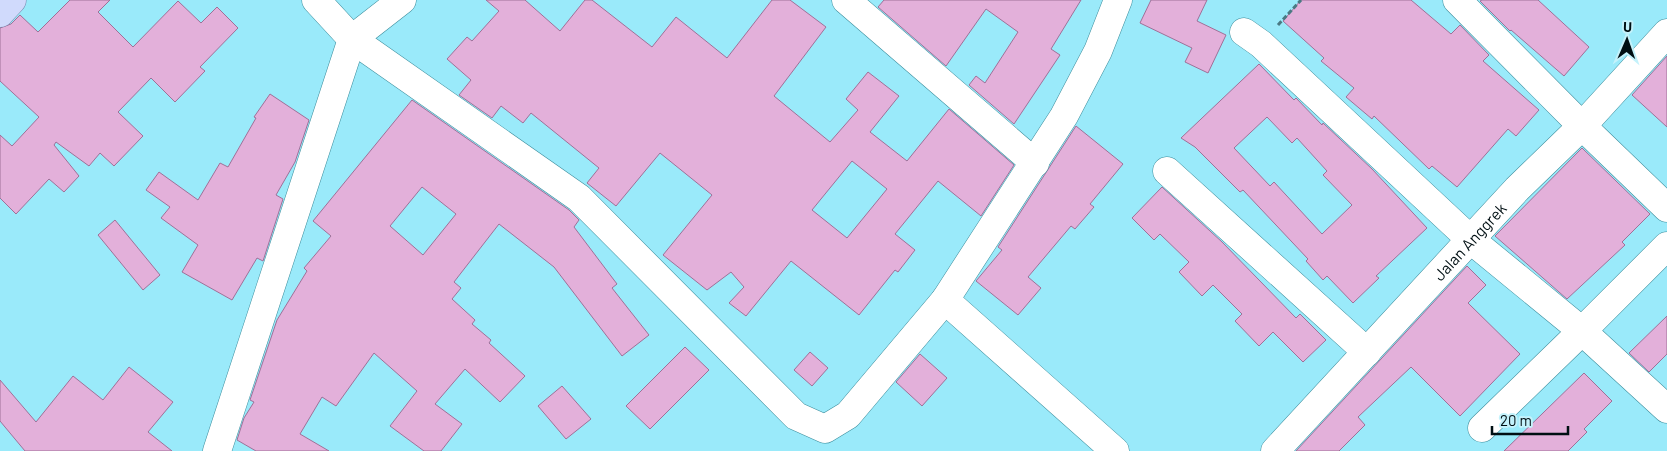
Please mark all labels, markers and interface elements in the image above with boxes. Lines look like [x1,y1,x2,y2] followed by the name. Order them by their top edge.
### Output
[1602,15,1652,65] north arrow
[1623,18,1632,35] text: U
[1429,198,1510,284] street label: Jalan Anggrek
[1492,404,1568,436] scale bar
[1500,411,1532,429] text: 20 m

